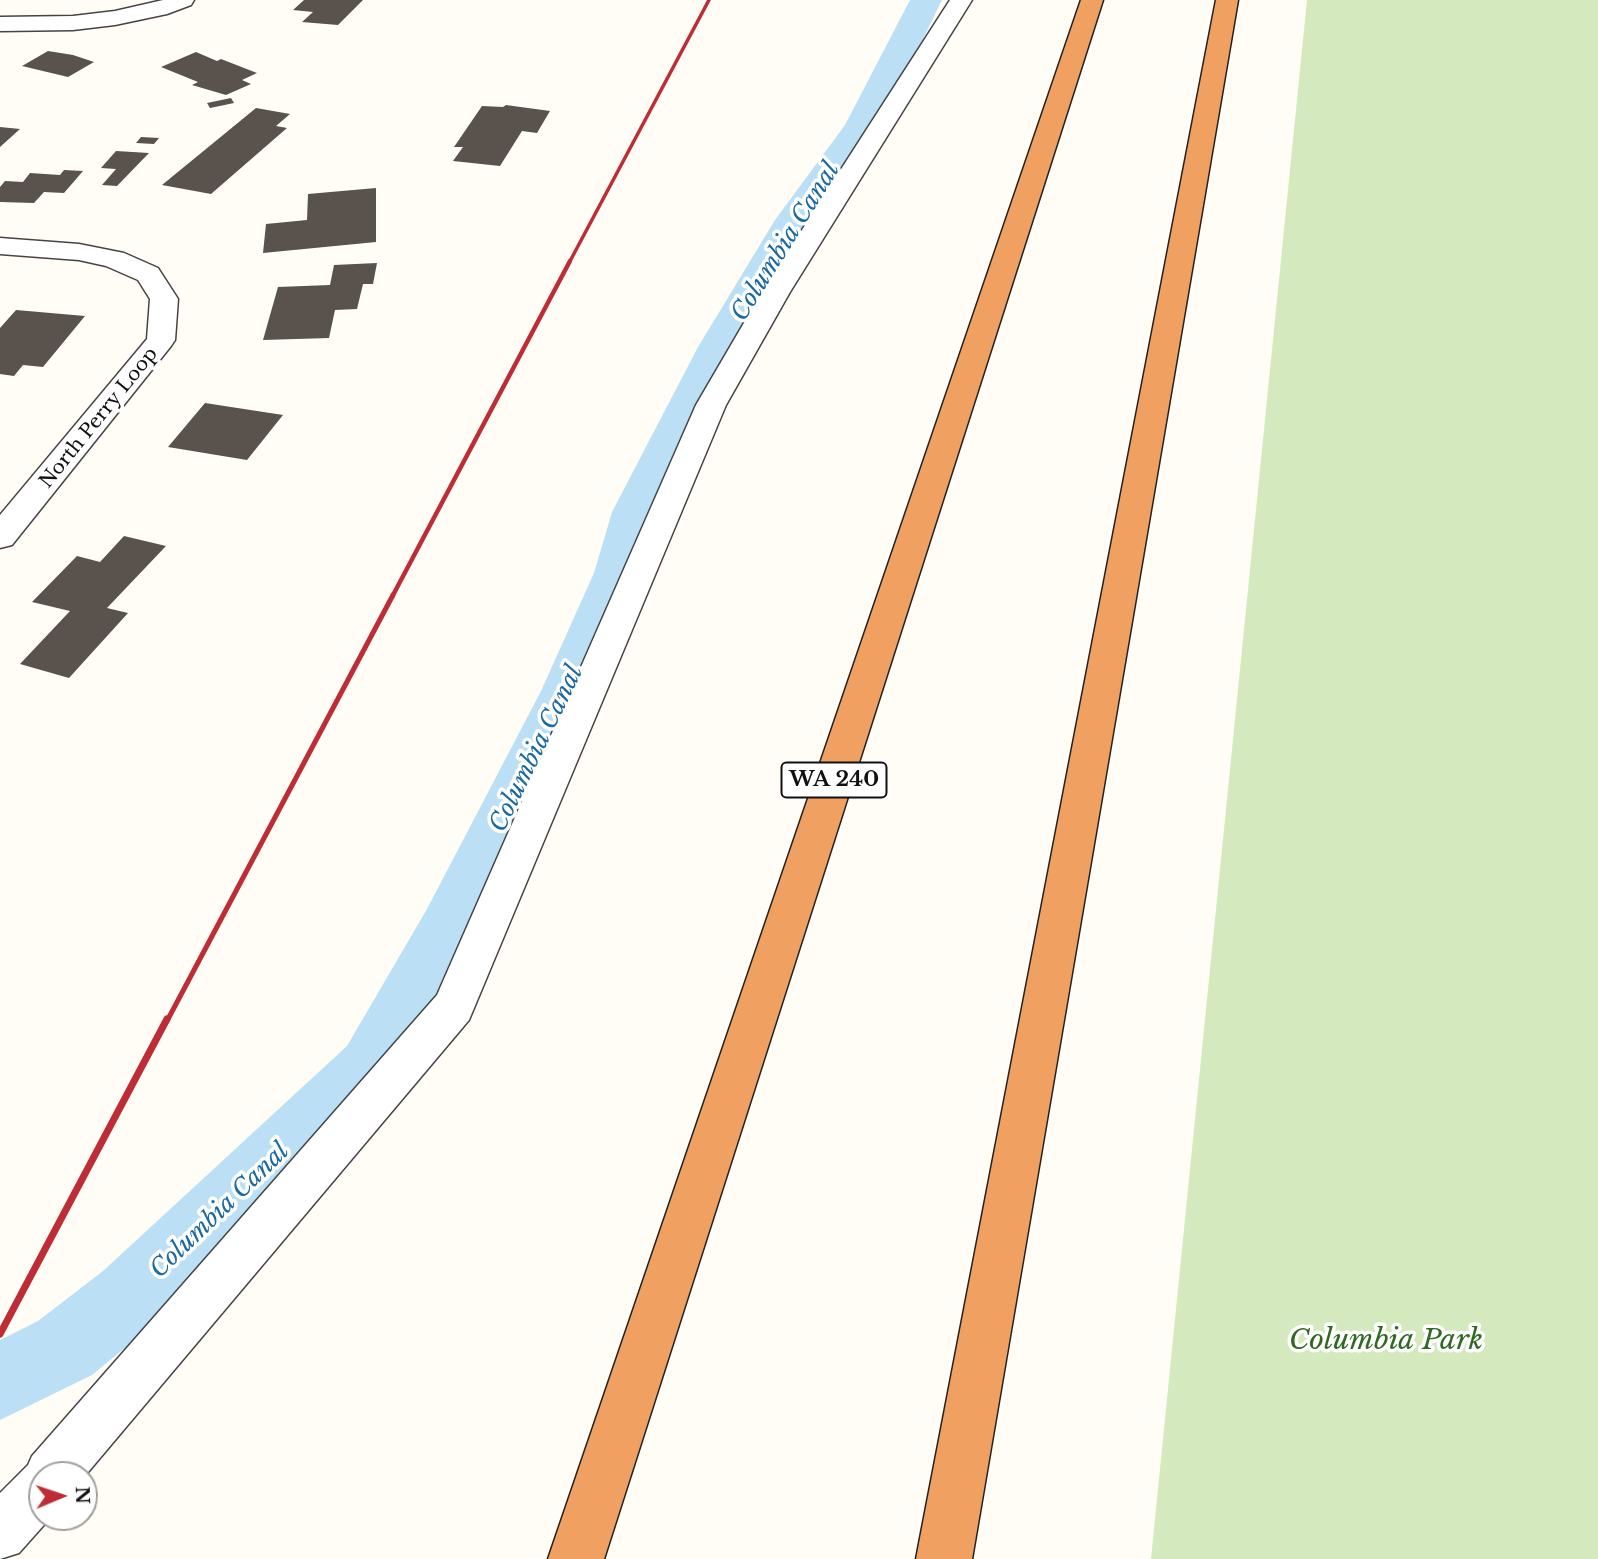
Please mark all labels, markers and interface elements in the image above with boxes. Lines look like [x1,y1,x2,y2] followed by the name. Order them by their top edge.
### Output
[726,157,846,327] water label: Columbia Canal
[35,343,163,493] street label: North Perry Loop
[484,661,590,837] water label: Columbia Canal
[782,762,886,798] road number: WA 240
[145,1138,295,1284] water label: Columbia Canal
[1289,1324,1483,1358] park label: Columbia Park
[28,1461,98,1531] north arrow
[71,1486,94,1505] text: N

